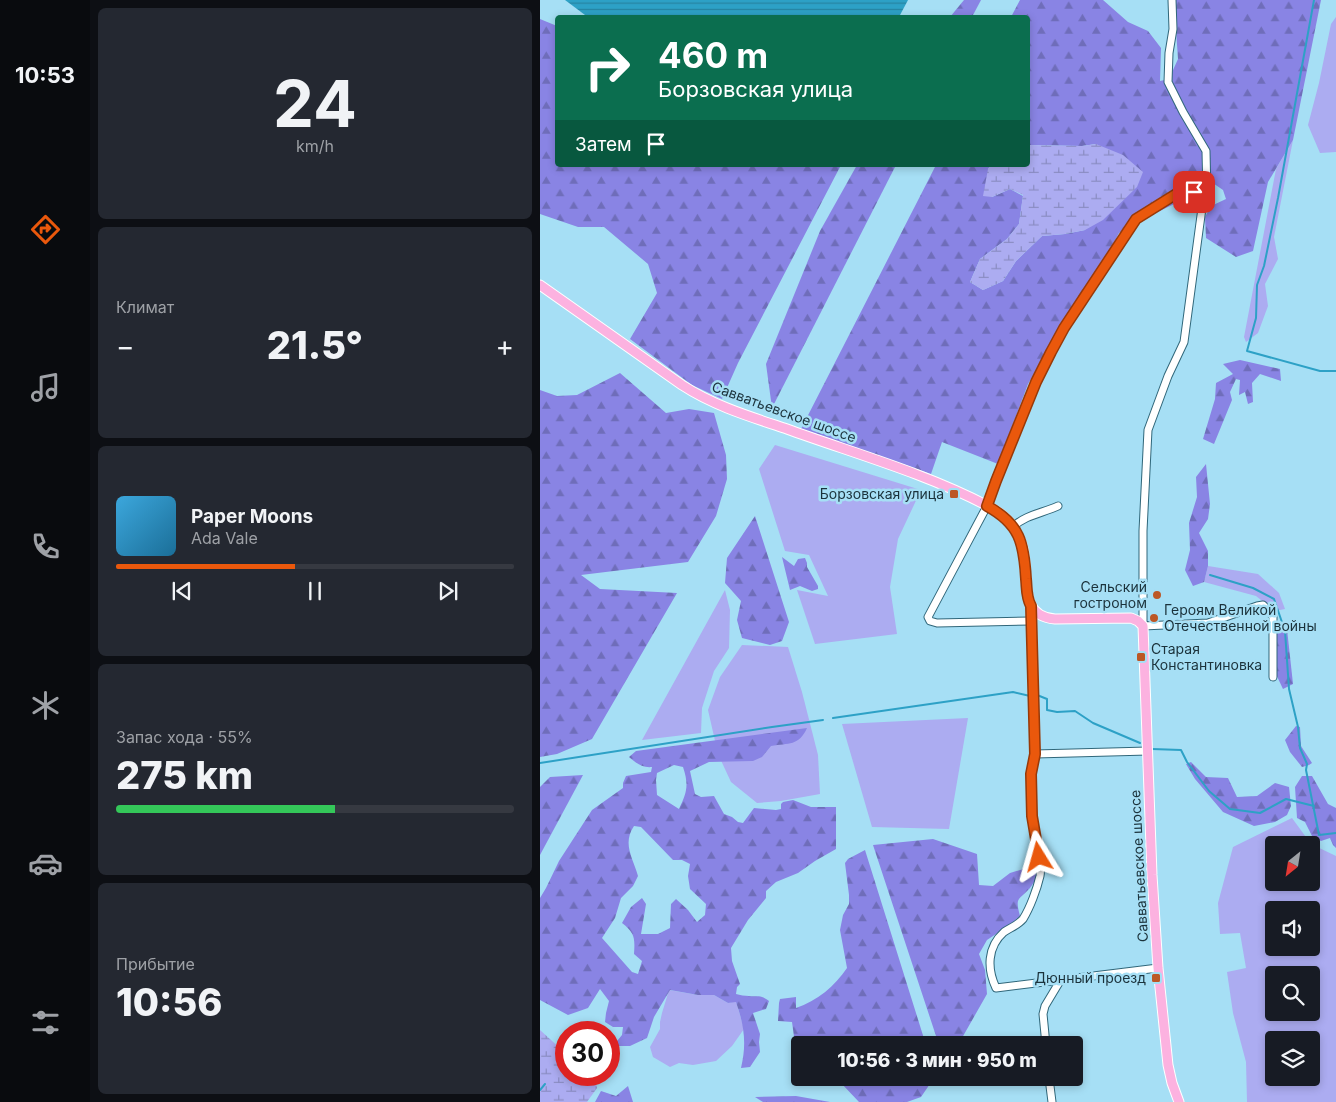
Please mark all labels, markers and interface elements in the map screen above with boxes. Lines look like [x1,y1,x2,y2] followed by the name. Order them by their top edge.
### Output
[658,34,768,76] text: 460 m
[575,35,640,100] icon: right
[15,62,75,88] text: 10:53
[273,64,357,143] text: 24
[658,76,853,102] text: Борзовская улица
[642,130,670,158] icon: arrive
[575,133,632,156] text: Затем
[296,136,334,156] text: km/h
[1173,171,1215,213] pin
[1180,178,1208,206] icon: arrive
[28,212,63,247] icon: directions
[116,297,174,317] text: Климат
[267,322,363,368] text: 21.5°
[116,329,135,363] text: −
[495,329,514,363] text: +
[28,370,63,405] icon: music
[710,378,859,446] street label: Савватьевское шоссе
[820,485,944,502] place label: Борзовская улица
[948,488,960,500] marker: Борзовская улица
[191,505,313,528] text: Paper Moons
[191,528,258,548] text: Ada Vale
[28,529,63,564] icon: phone
[168,577,196,605] icon: previous
[301,577,329,605] icon: pause
[434,577,462,605] icon: next
[1074,578,1147,611] place label: Сельский гостроном
[1151,589,1163,601] marker: Сельский гостроном
[1164,601,1317,634] place label: Героям Великой Отечественной войны
[1148,612,1160,624] marker: Героям Великой Отечественной войны
[1151,640,1262,673] place label: Старая Константиновка
[1135,651,1147,663] marker: Старая Константиновка
[28,688,63,723] icon: climate
[116,727,253,747] text: Запас хода · 55%
[116,752,253,798] text: 275 km
[1126,790,1151,942] street label: Савватьевское шоссе
[1012,830,1064,882] position arrow
[1265,836,1320,891] north arrow
[1265,836,1320,1086] map controls
[28,846,63,881] icon: car
[1265,901,1320,956] button: sound
[116,954,195,974] text: Прибытие
[1265,966,1320,1021] button: search
[1035,969,1146,986] place label: Дюнный проезд
[1150,972,1162,984] marker: Дюнный проезд
[116,979,222,1025] text: 10:56
[28,1005,63,1040] icon: filters
[555,1021,620,1086] speed limit sign: 30
[1265,1031,1320,1086] button: layers
[837,1049,1037,1072] text: 10:56 · 3 мин · 950 m

